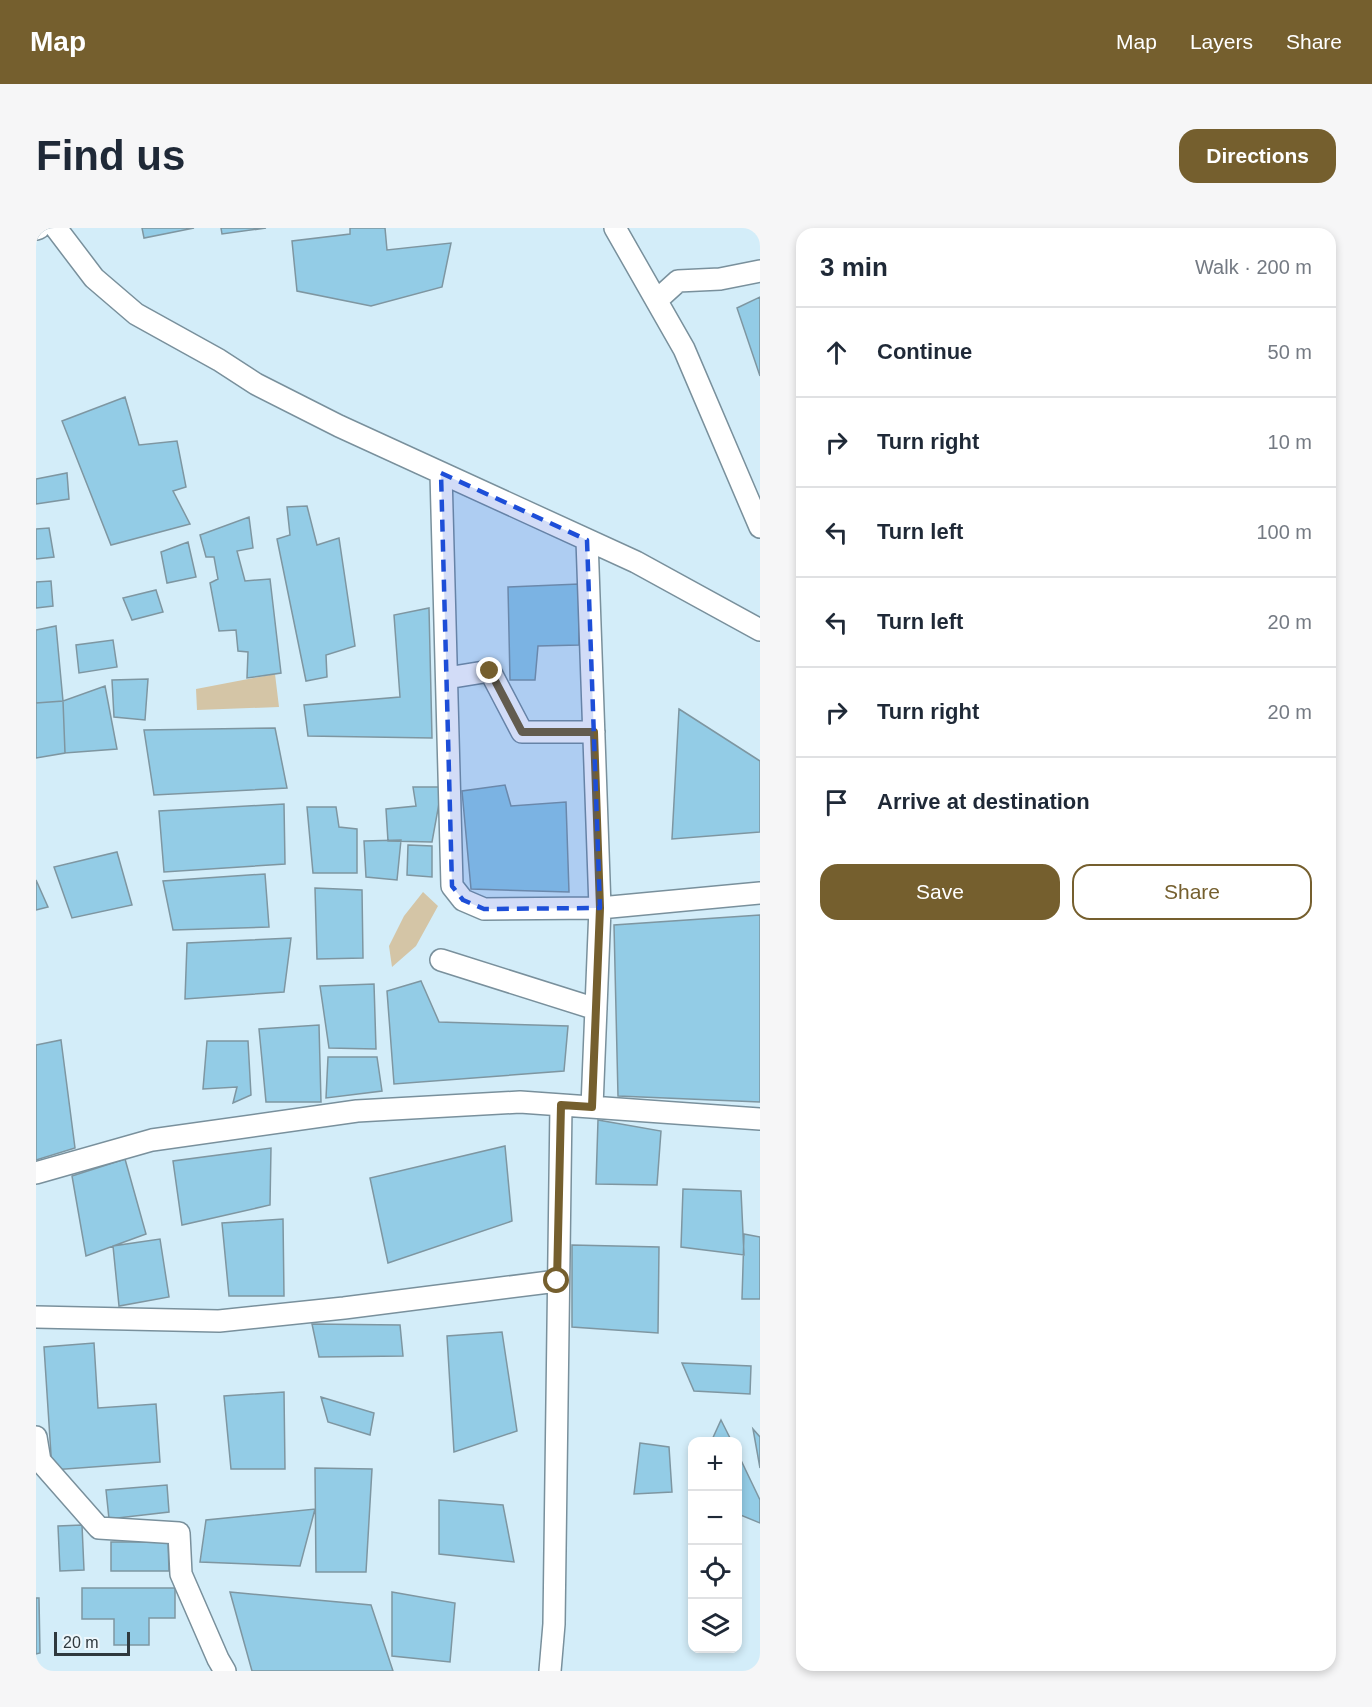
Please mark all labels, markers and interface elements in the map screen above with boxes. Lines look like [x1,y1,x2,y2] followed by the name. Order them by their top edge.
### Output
[30,26,86,57] text: Map
[1116,30,1157,53] text: Map
[1190,30,1253,53] text: Layers
[1286,30,1342,53] text: Share
[1179,129,1336,183] button: Directions
[36,132,185,179] text: Find us
[820,252,888,282] text: 3 min
[1195,256,1312,278] text: Walk · 200 m
[820,336,853,369] icon: ahead
[877,339,972,364] text: Continue
[1268,341,1312,363] text: 50 m
[820,426,853,459] icon: right
[877,429,979,454] text: Turn right
[1268,431,1312,453] text: 10 m
[820,516,853,549] icon: left
[877,519,963,544] text: Turn left
[1256,521,1312,543] text: 100 m
[820,606,853,639] icon: left
[877,609,963,634] text: Turn left
[1268,611,1312,633] text: 20 m
[476,657,502,683] route end
[820,696,853,729] icon: right
[877,699,979,724] text: Turn right
[1268,701,1312,723] text: 20 m
[820,786,853,819] icon: arrive
[877,789,1090,814] text: Arrive at destination
[820,864,1060,920] button: Save
[1072,864,1312,920] button: Share
[543,1267,569,1293] route start
[688,1437,742,1653] map controls
[688,1437,742,1491] button: +
[688,1491,742,1545] button: −
[688,1545,742,1599] button: locate
[688,1599,742,1653] button: layers
[54,1629,130,1656] scale bar
[63,1634,99,1651] text: 20 m

